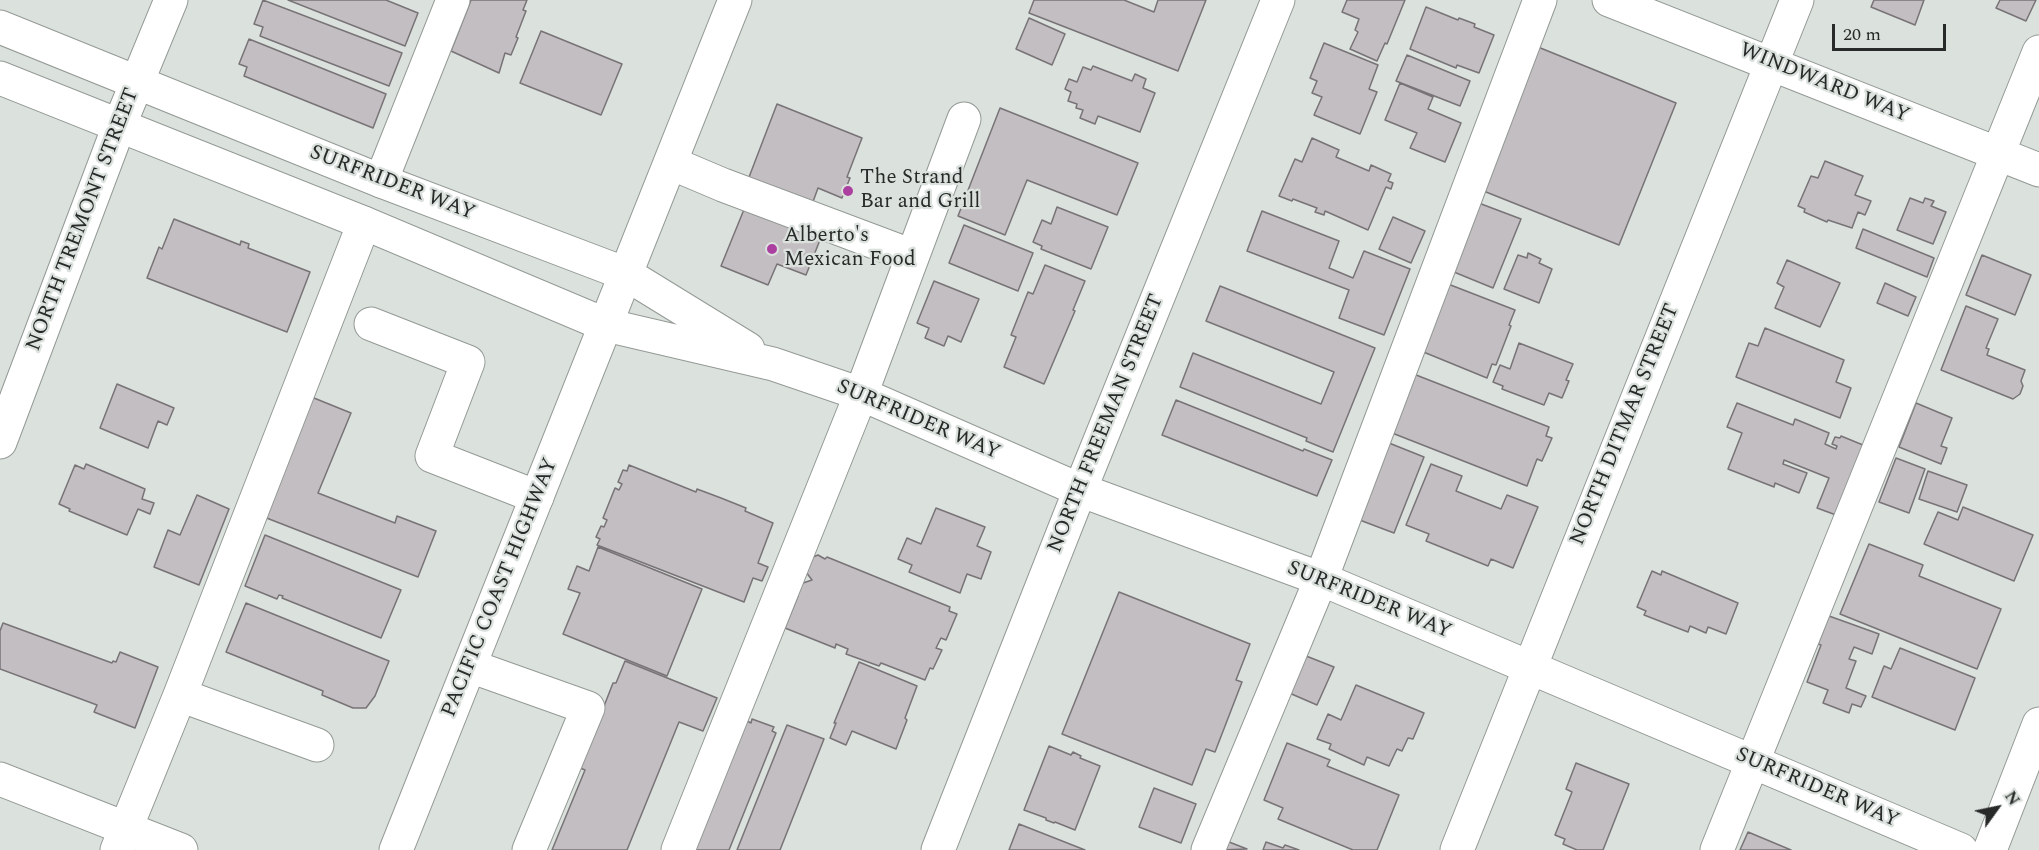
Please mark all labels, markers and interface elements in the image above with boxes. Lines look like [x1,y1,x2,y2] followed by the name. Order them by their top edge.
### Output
[1835,12,1949,50] scale bar
[1843,21,1881,48] text: 20 m
[1735,38,1913,130] street label: WINDWARD WAY
[22,85,146,355] street label: NORTH TREMONT STREET
[306,141,478,227] street label: SURFRIDER WAY
[860,166,981,216] place label: The Strand Bar and Grill
[841,184,855,198] marker: The Strand Bar and Grill
[784,224,916,274] place label: Alberto's Mexican Food
[765,242,779,256] marker: Alberto's Mexican Food
[1044,291,1170,557] street label: NORTH FREEMAN STREET
[1566,301,1686,549] street label: NORTH DITMAR STREET
[833,375,1003,467] street label: SURFRIDER WAY
[437,455,565,721] street label: PACIFIC COAST HIGHWAY
[1283,557,1455,645] street label: SURFRIDER WAY
[1732,743,1902,835] street label: SURFRIDER WAY
[1967,778,2027,838] north arrow
[1998,786,2026,810] text: N

